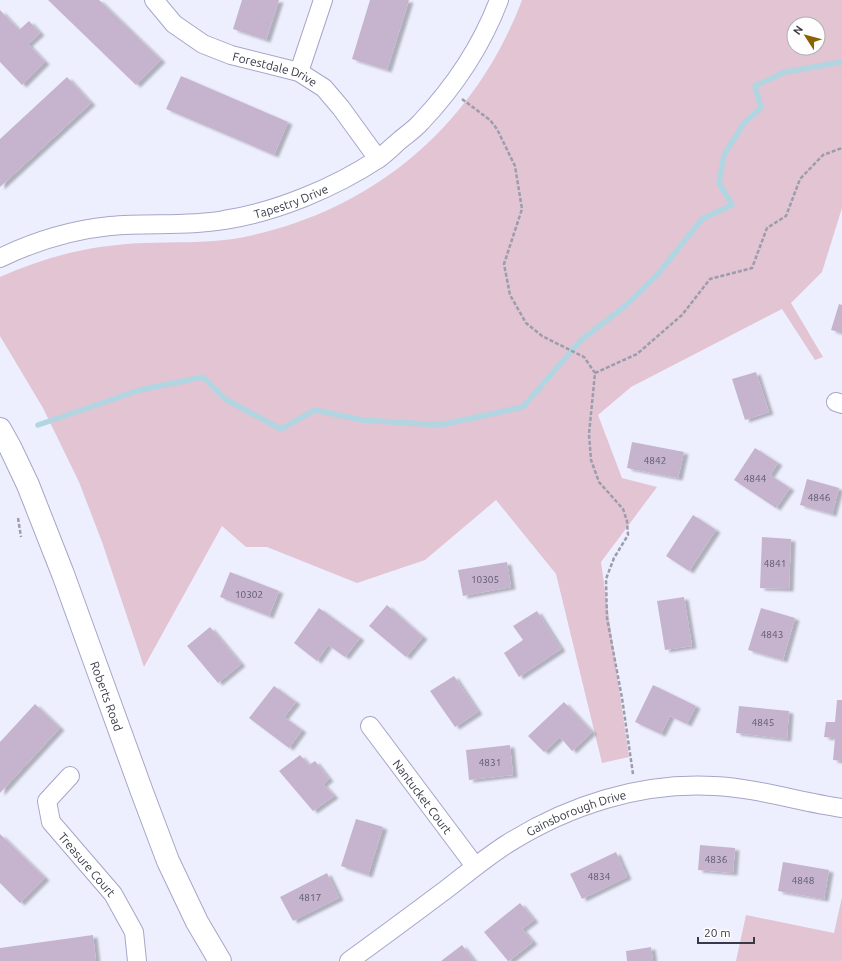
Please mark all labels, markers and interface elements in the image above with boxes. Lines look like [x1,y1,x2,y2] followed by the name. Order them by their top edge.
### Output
[786,16,826,56] north arrow
[791,23,805,37] text: N
[232,49,320,89] street label: Forestdale Drive
[252,181,330,220] street label: Tapestry Drive
[644,455,666,466] house number: 4842
[744,473,767,484] house number: 4844
[808,492,831,503] house number: 4846
[764,558,786,569] house number: 4841
[471,574,499,585] house number: 10305
[235,589,263,600] house number: 10302
[761,629,783,640] house number: 4843
[89,659,126,733] street label: Roberts Road
[752,717,774,728] house number: 4845
[391,757,455,836] street label: Nantucket Court
[479,757,501,768] house number: 4831
[524,787,627,838] street label: Gainsborough Drive
[56,830,119,899] street label: Treasure Court
[705,854,728,865] house number: 4836
[588,871,611,882] house number: 4834
[792,875,815,886] house number: 4848
[299,892,321,903] house number: 4817
[698,919,754,945] scale bar
[704,926,731,939] text: 20 m

